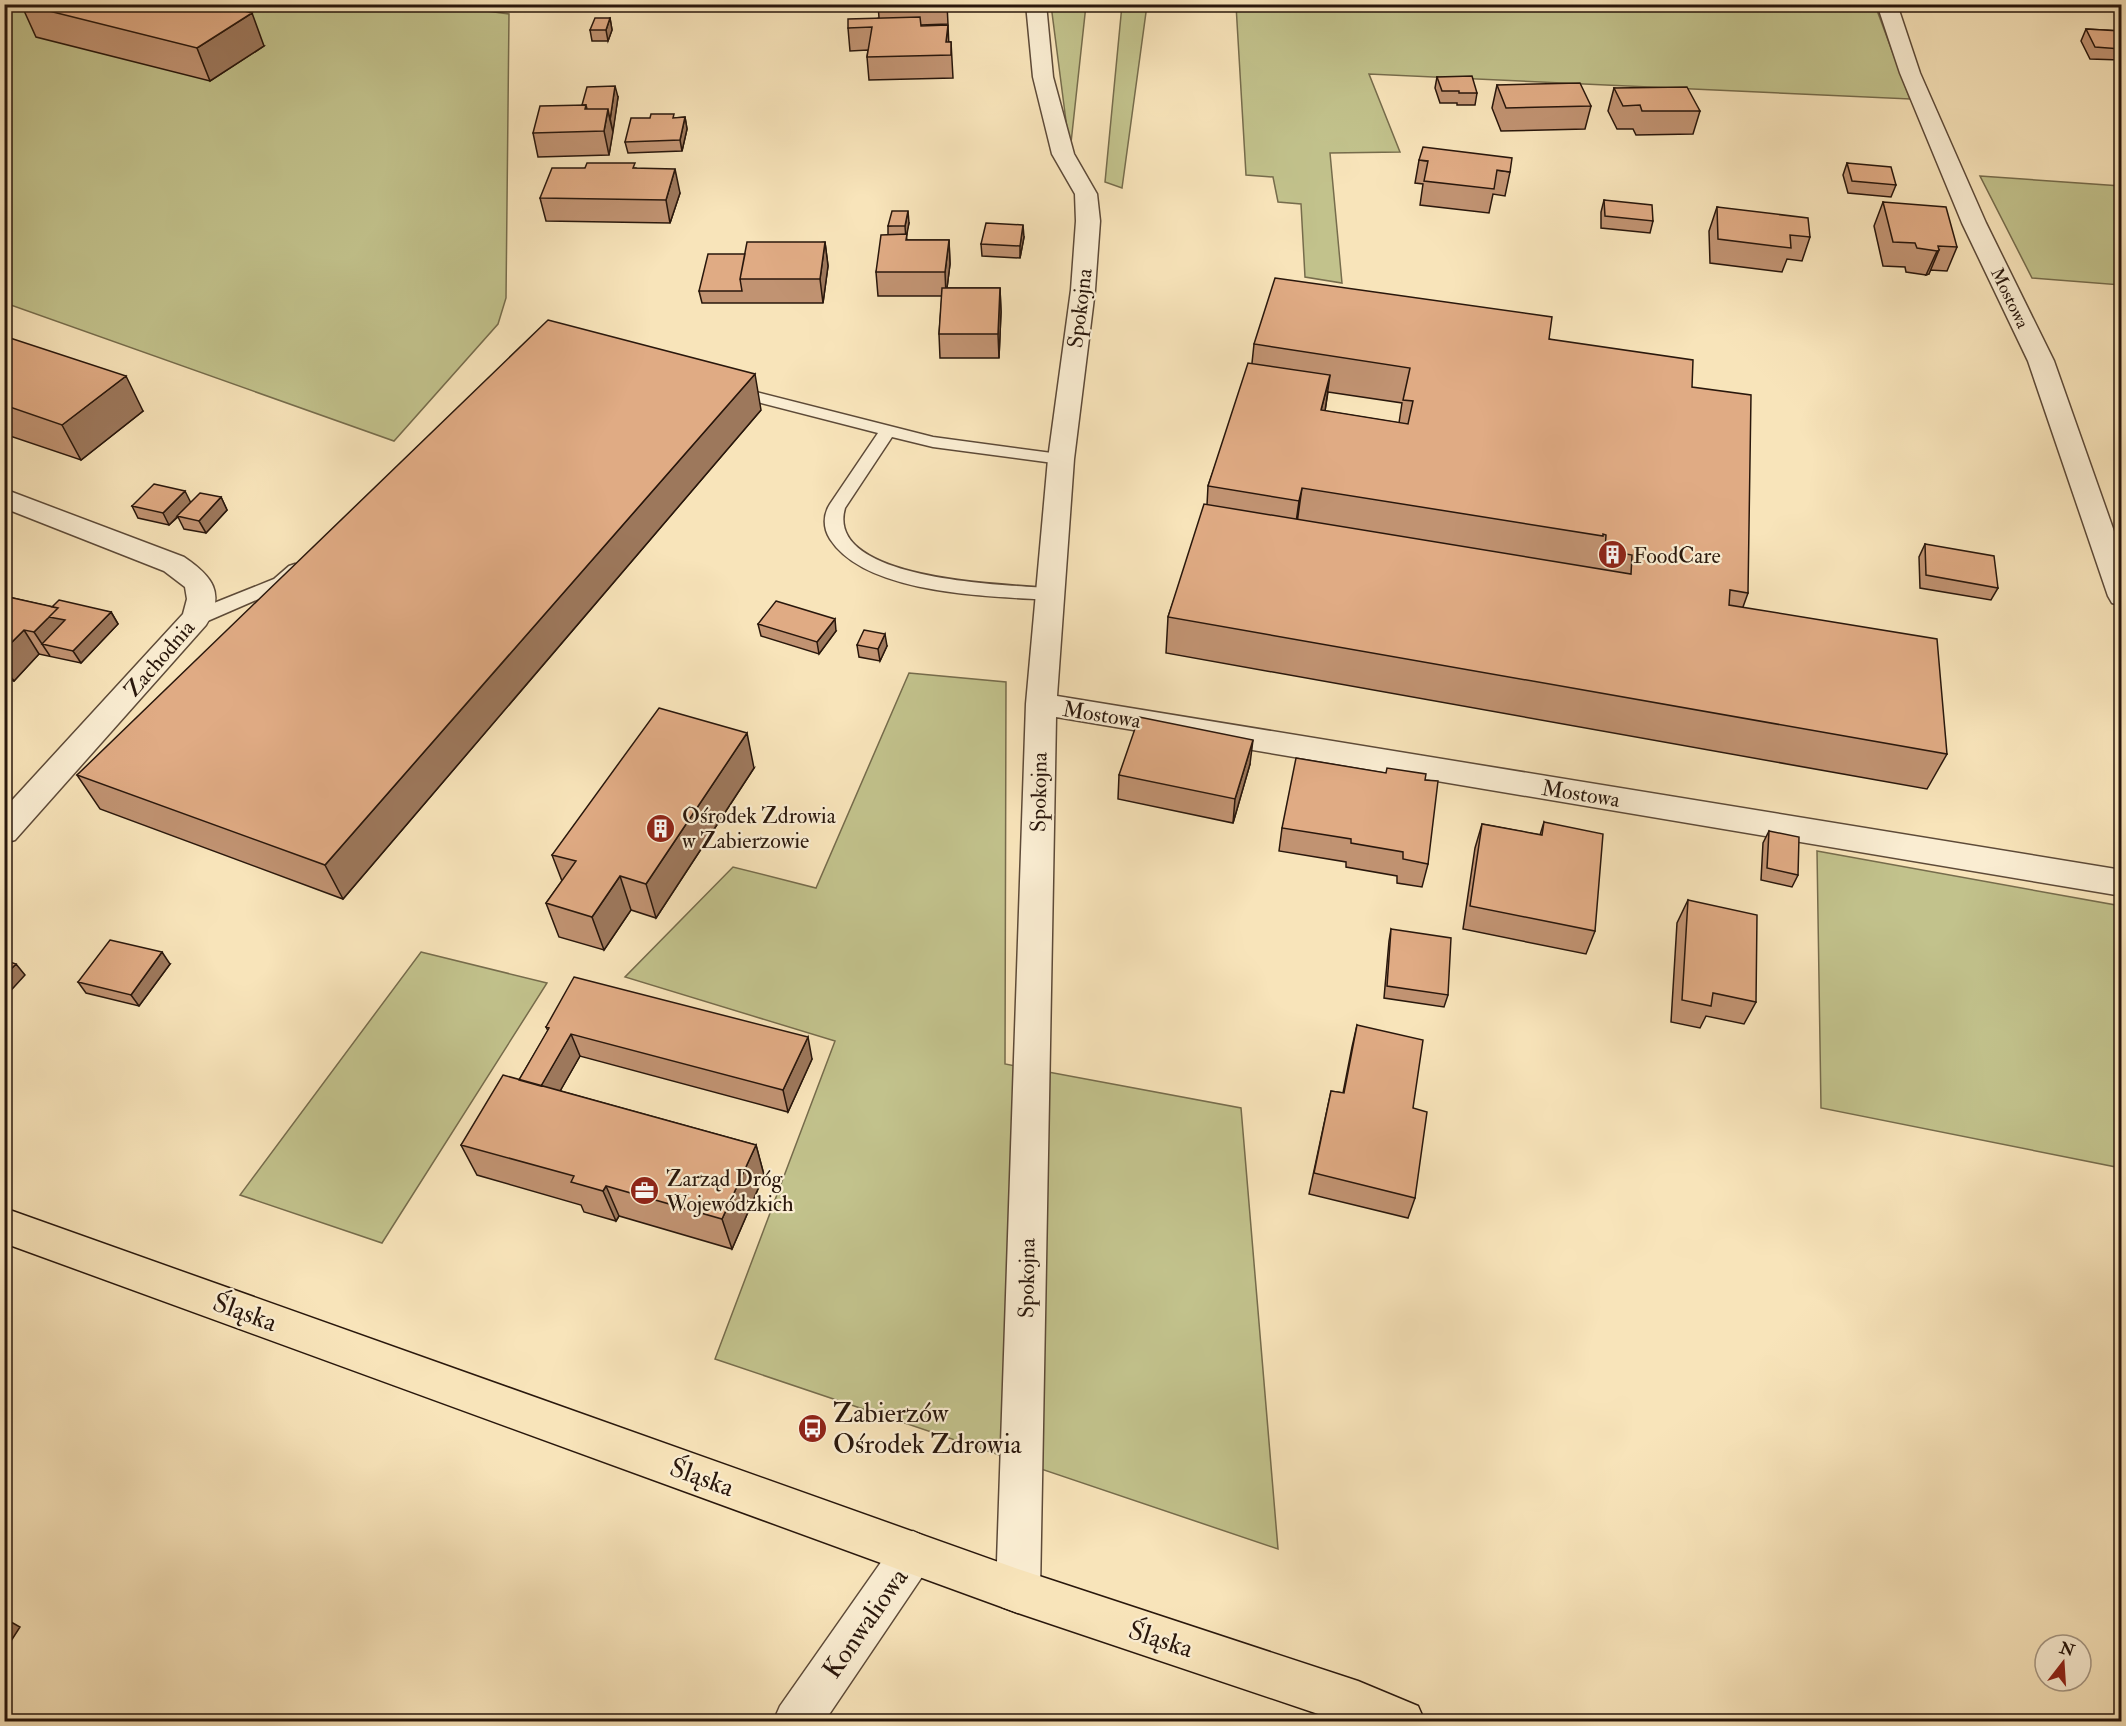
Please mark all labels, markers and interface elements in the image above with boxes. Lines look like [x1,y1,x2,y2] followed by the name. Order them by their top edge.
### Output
[1985,264,2034,333] street label: Mostowa
[1061,266,1100,350] street label: Spokojna
[1596,539,1628,571] building icon: FoodCare
[1633,542,1721,570] place label: FoodCare
[118,613,202,703] street label: Zachodnia
[1061,695,1144,735] street label: Mostowa
[1024,751,1055,832] street label: Spokojna
[1540,774,1623,814] street label: Mostowa
[682,802,837,855] place label: Ośrodek Zdrowia w Zabierzowie
[645,812,677,844] building icon: Ośrodek Zdrowia w Zabierzowie
[665,1165,794,1218] place label: Zarząd Dróg Wojewódzkich
[629,1175,661,1207] office icon: Zarząd Dróg Wojewódzkich
[1012,1237,1043,1318] street label: Spokojna
[208,1285,283,1340] street label: Śląska
[833,1397,1023,1461] place label: Zabierzów Ośrodek Zdrowia
[796,1413,828,1445] bus stop icon: Zabierzów Ośrodek Zdrowia
[665,1450,740,1505] street label: Śląska
[815,1561,916,1685] street label: Konwaliowa
[1124,1613,1199,1666] street label: Śląska
[2033,1633,2093,1693] north arrow
[2056,1638,2078,1661] text: N

